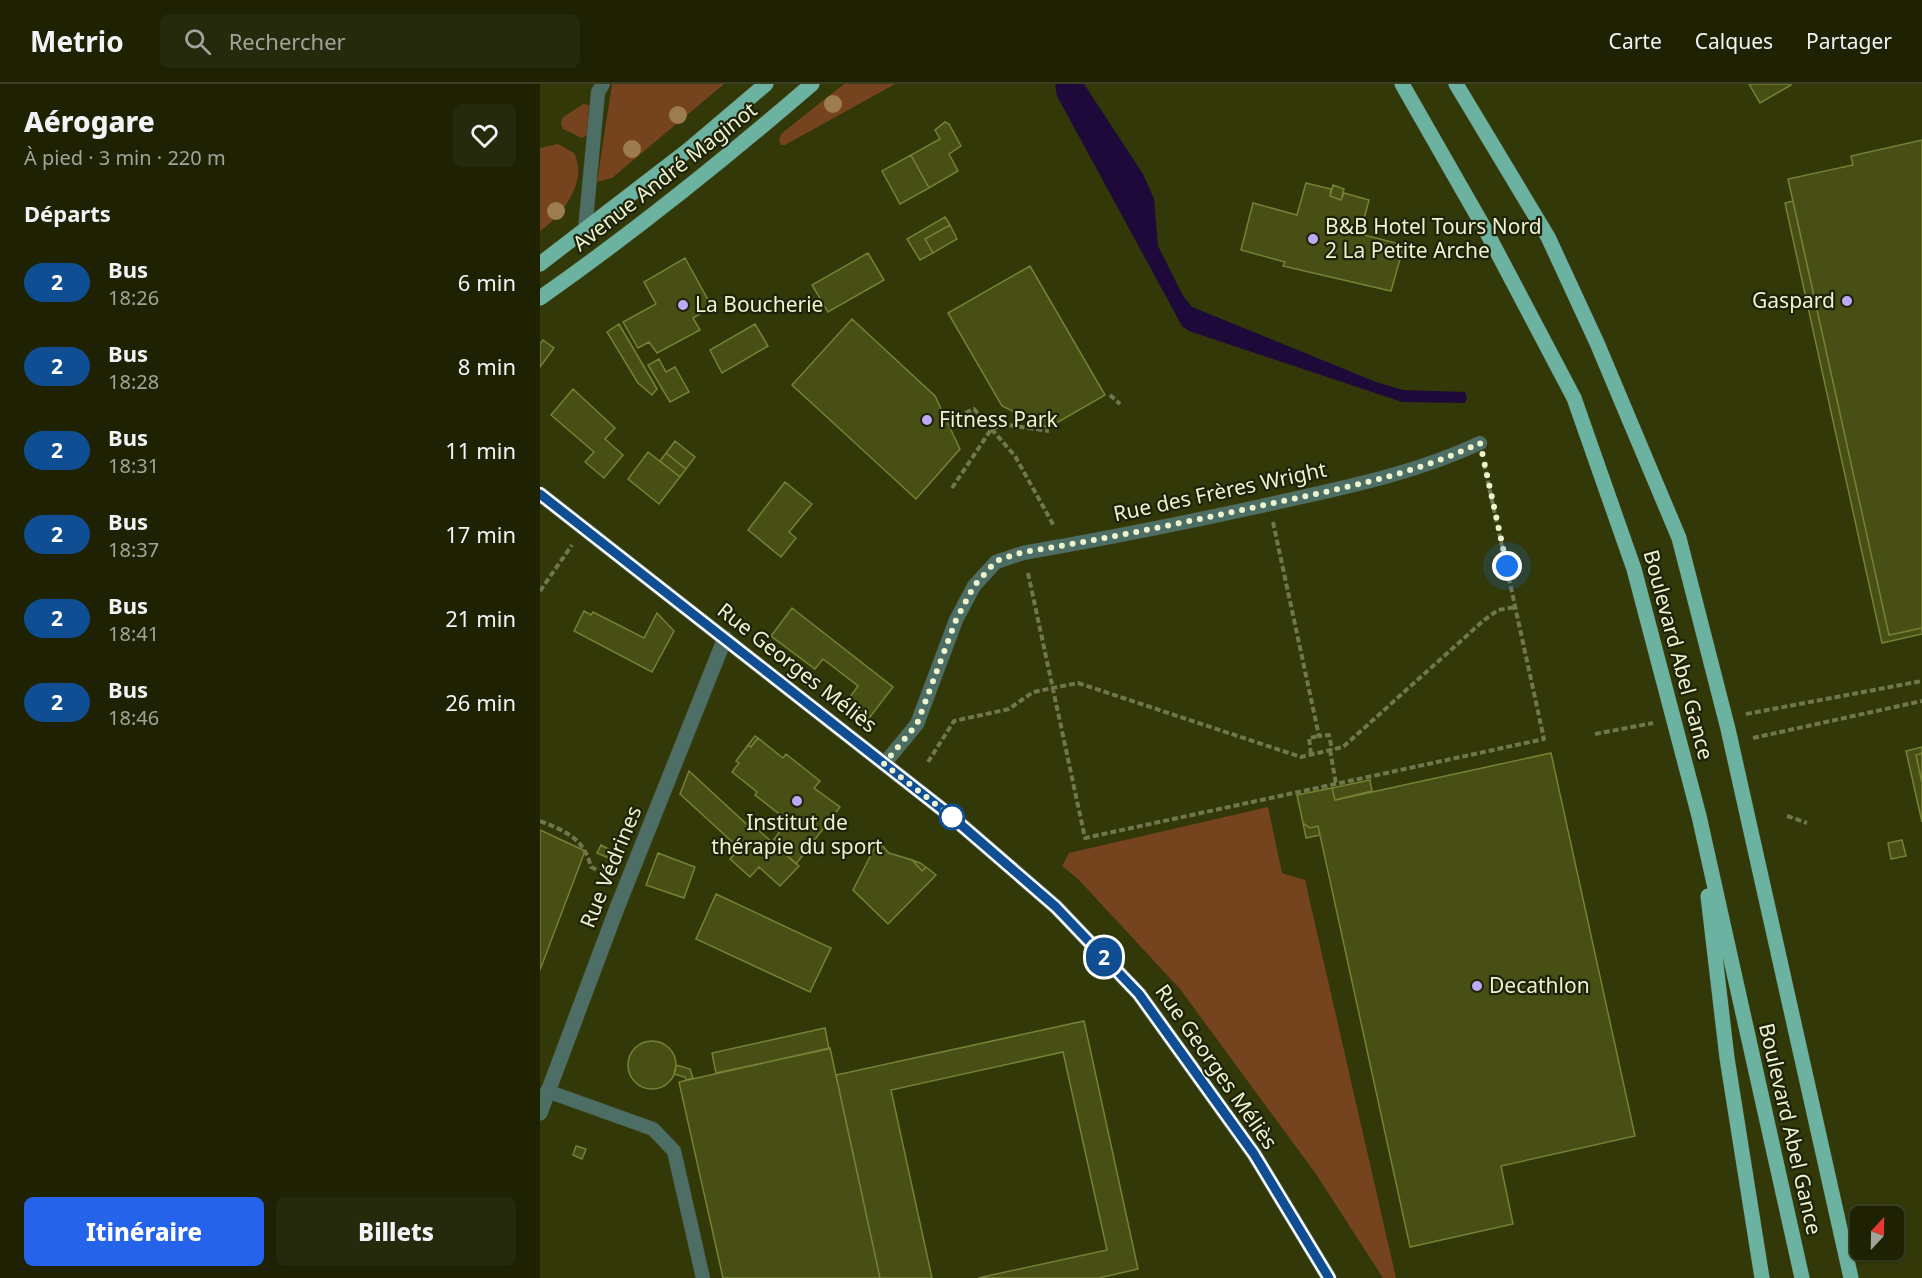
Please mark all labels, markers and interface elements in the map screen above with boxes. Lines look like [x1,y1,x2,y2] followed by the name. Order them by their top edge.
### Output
[160,14,580,68] search box
[30,22,124,60] text: Metrio
[181,25,214,58] icon: search
[229,26,346,56] text: Rechercher
[1609,27,1662,55] text: Carte
[1695,27,1773,55] text: Calques
[1806,27,1892,55] text: Partager
[567,95,763,257] street label: Avenue André Maginot
[24,102,155,140] text: Aérogare
[453,104,516,167] button: heart
[24,144,226,171] text: À pied · 3 min · 220 m
[24,198,111,228] text: Départs
[1325,212,1542,264] place label: B&B Hotel Tours Nord 2 La Petite Arche
[1306,232,1320,246] marker: B&B Hotel Tours Nord 2 La Petite Arche
[108,254,148,284] text: Bus
[458,267,516,297] text: 6 min
[51,268,63,296] text: 2
[108,284,159,311] text: 18:26
[1752,286,1835,314] place label: Gaspard
[695,290,823,318] place label: La Boucherie
[1840,294,1854,308] marker: Gaspard
[676,298,690,312] marker: La Boucherie
[108,338,148,368] text: Bus
[458,351,516,381] text: 8 min
[51,352,63,380] text: 2
[108,368,159,395] text: 18:28
[939,405,1058,433] place label: Fitness Park
[920,413,934,427] marker: Fitness Park
[108,422,148,452] text: Bus
[445,435,516,465] text: 11 min
[51,436,63,464] text: 2
[108,452,159,479] text: 18:31
[1111,455,1329,527] street label: Rue des Frères Wright
[108,506,148,536] text: Bus
[445,519,516,549] text: 17 min
[51,520,63,548] text: 2
[108,536,159,563] text: 18:37
[1637,547,1720,763] street label: Boulevard Abel Gance
[1492,551,1522,581] your location
[108,590,148,620] text: Bus
[712,596,883,738] street label: Rue Georges Méliès
[445,603,516,633] text: 21 min
[51,604,63,632] text: 2
[108,620,159,647] text: 18:41
[108,674,148,704] text: Bus
[445,687,516,717] text: 26 min
[51,688,63,716] text: 2
[108,704,159,731] text: 18:46
[790,794,804,808] marker: Institut de thérapie du sport
[573,801,647,932] street label: Rue Védrines
[939,804,965,830] unlabelled marker
[711,808,883,860] place label: Institut de thérapie du sport
[1084,938,1124,976] line badge: 2
[1098,943,1110,971] text: 2
[1489,971,1590,999] place label: Decathlon
[1149,978,1284,1155] street label: Rue Georges Méliès
[1470,979,1484,993] marker: Decathlon
[1753,1020,1829,1237] street label: Boulevard Abel Gance
[24,1197,264,1266] button: Itinéraire
[276,1197,516,1266] button: Billets
[1850,1206,1904,1260] north arrow
[1850,1206,1904,1260] map controls

